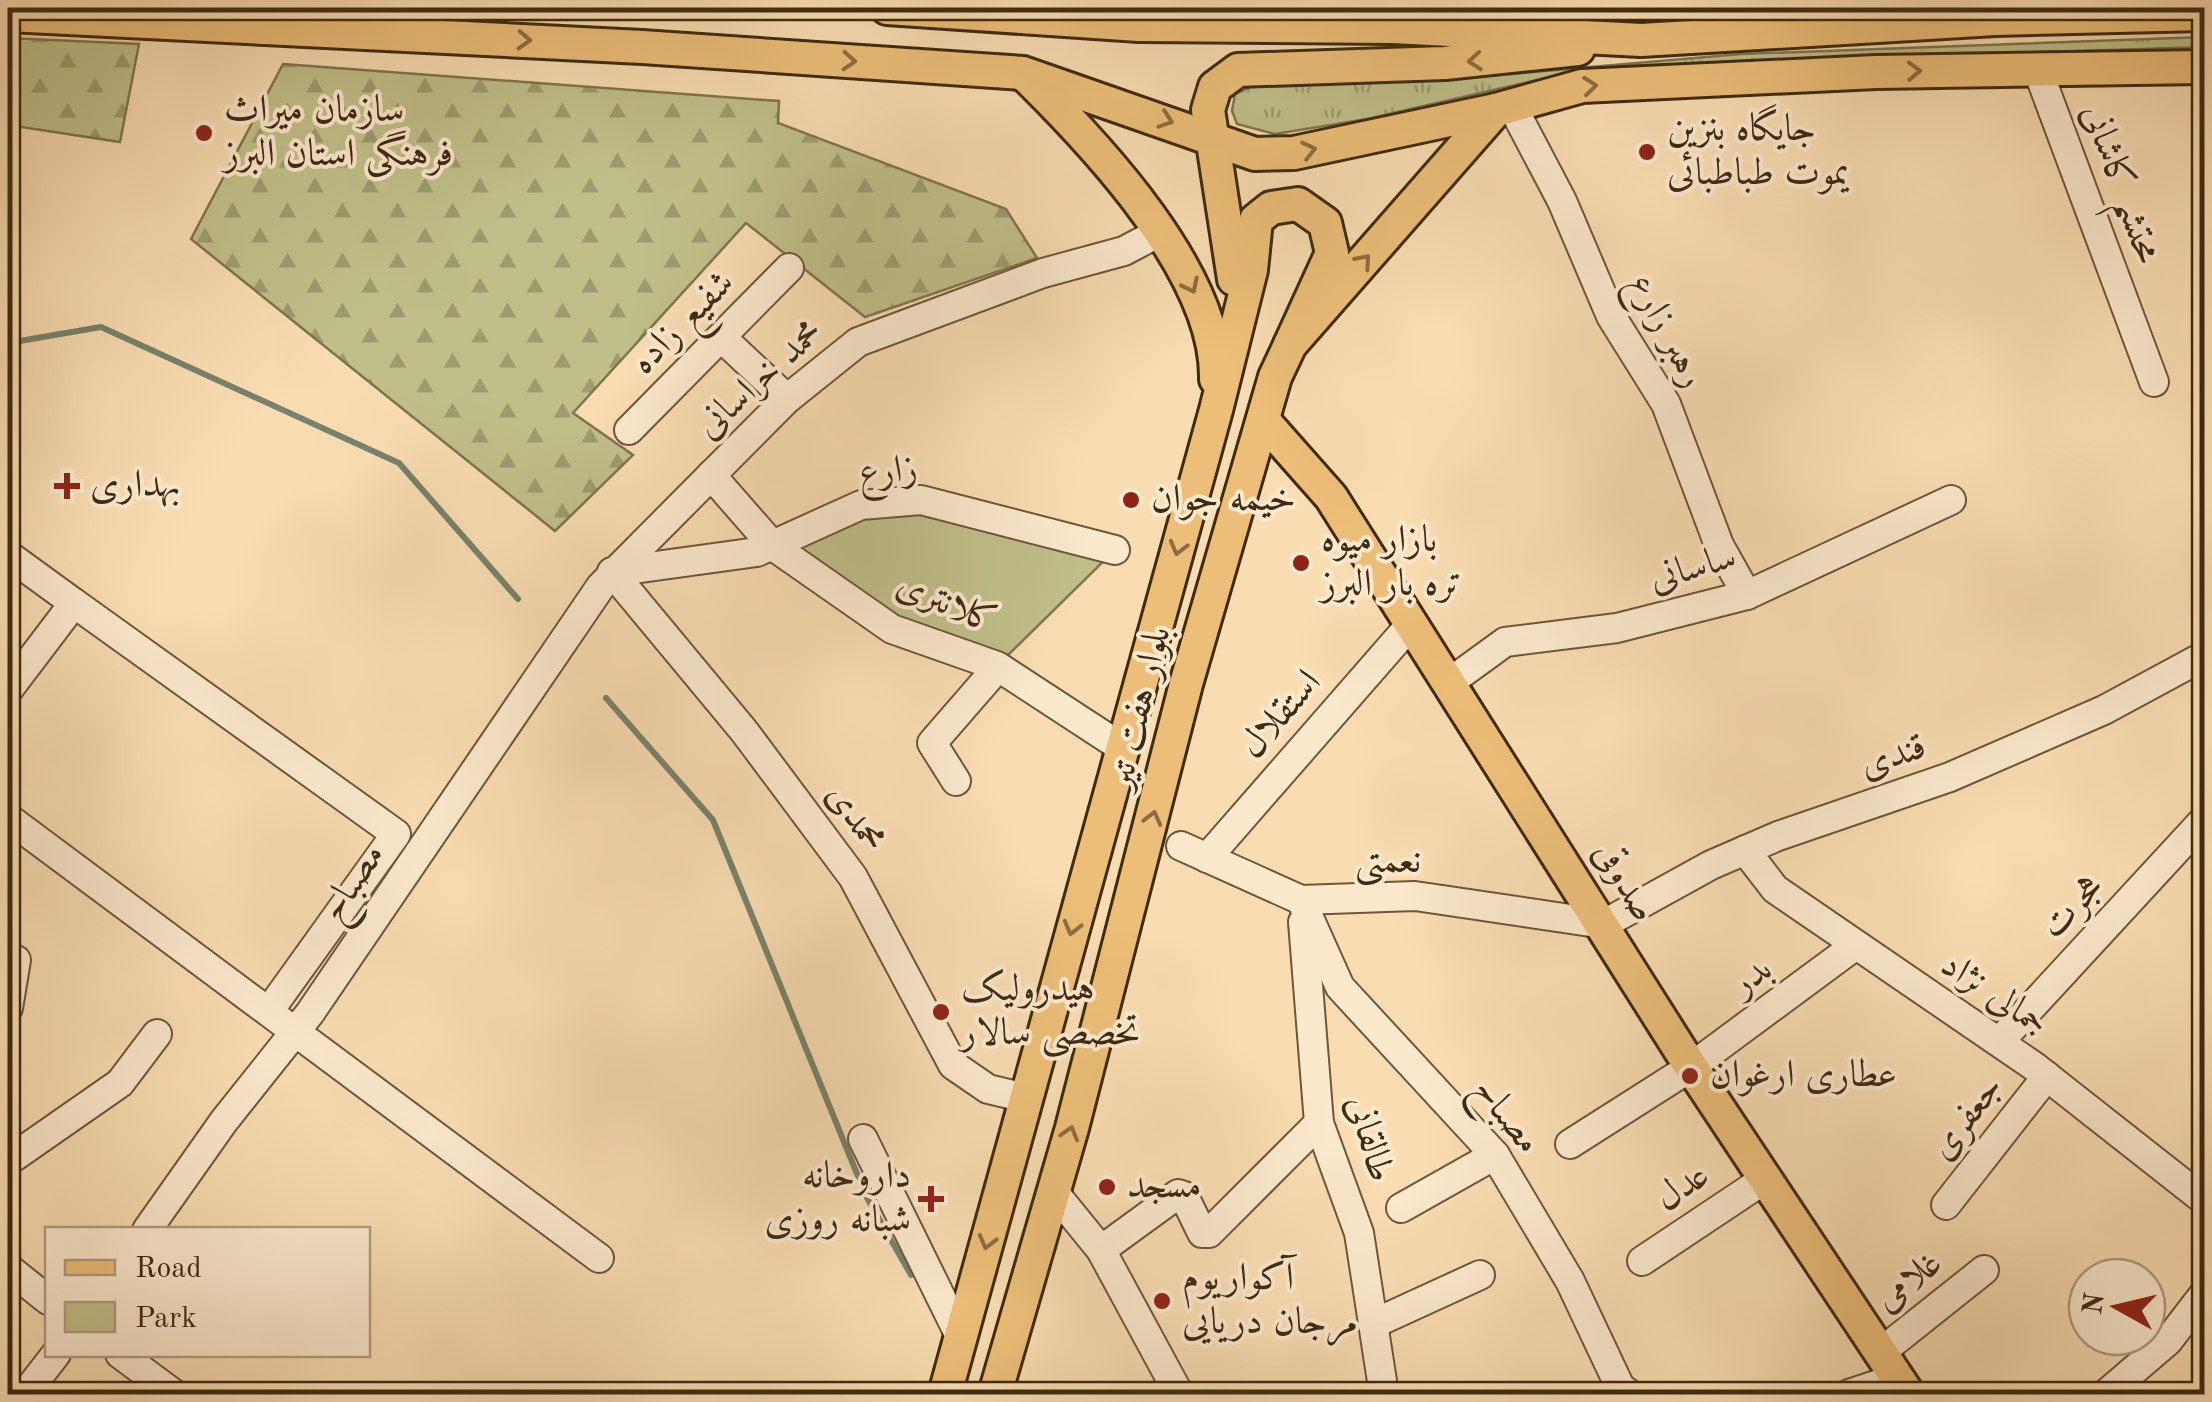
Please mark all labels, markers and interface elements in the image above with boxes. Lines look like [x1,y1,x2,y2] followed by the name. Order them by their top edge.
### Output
[517,29,533,50] one-way arrow
[1467,49,1483,71] one-way arrow
[841,50,857,71] one-way arrow
[1907,60,1923,81] one-way arrow
[1582,76,1598,98] one-way arrow
[220,92,453,178] place label: سازمان میراث فرهنگی استان البرز
[2059,99,2167,274] street label: محتشم کاشانی
[1667,103,1850,195] place label: جایگاه بنزین یموت طباطبائی
[1156,108,1173,129] one-way arrow
[193,122,215,144] marker: سازمان میراث فرهنگی استان البرز
[1300,140,1317,161] one-way arrow
[1636,141,1658,163] marker: جایگاه بنزین یموت طباطبائی
[1352,254,1370,273] one-way arrow
[624,264,751,391] street label: شفیع زاده
[1612,268,1712,398] street label: رهبر زارع
[1179,276,1199,294] one-way arrow
[689,314,831,446] street label: محمد خراسانی
[857,450,920,502] street label: زارع
[90,467,181,507] place label: بهداری
[54,473,80,499] marker: بهداری
[1151,481,1296,521] place label: خیمه جوان
[1120,489,1142,511] marker: خیمه جوان
[1317,522,1461,605] place label: بازار میوه تره بار البرز
[1168,539,1189,556] one-way arrow
[1645,539,1741,599] street label: ساسانی
[1290,552,1312,574] marker: بازار میوه تره بار البرز
[890,565,1002,642] street label: کلانتری
[1100,622,1180,798] street label: بلوار هفت تیر
[1233,664,1329,766] street label: استقلال
[1855,728,1931,786] street label: قندی
[818,777,892,859] street label: محمدی
[1141,810,1162,827] one-way arrow
[1585,835,1664,929] street label: صدوقی
[313,837,403,936] street label: مصباح
[1355,843,1421,886] street label: نعمتی
[2034,867,2113,948] street label: هجرت
[1062,919,1083,936] one-way arrow
[1933,946,2055,1044] street label: جمالی نژاد
[1721,950,1780,1007] street label: بدر
[957,969,1140,1058] place label: هیدرولیک تخصصی سالار
[930,1001,952,1023] marker: هیدرولیک تخصصی سالار
[1710,1057,1897,1097] place label: عطاری ارغوان
[1679,1065,1701,1087] marker: عطاری ارغوان
[1923,1069,2013,1168] street label: جعفری
[1455,1071,1547,1169] street label: مصباح
[1339,1092,1399,1186] street label: طالقانی
[1059,1125,1080,1142] one-way arrow
[1649,1157,1717,1219] street label: عدل
[765,1158,911,1241] place label: داروخانه شبانه روزی
[1127,1168,1202,1206] place label: مسجد
[1096,1176,1118,1198] marker: مسجد
[920,1188,942,1210] marker: داروخانه شبانه روزی
[45,1227,370,1357] legend
[977,1233,998,1250] one-way arrow
[1868,1244,1950,1320] street label: غلامی
[135,1254,202,1284] text: Road
[1182,1254,1358,1347] place label: آکواریوم مرجان دریایی
[2067,1257,2167,1357] north arrow
[1151,1290,1173,1312] marker: آکواریوم مرجان دریایی
[2080,1291,2111,1316] text: N
[135,1304,197,1334] text: Park

